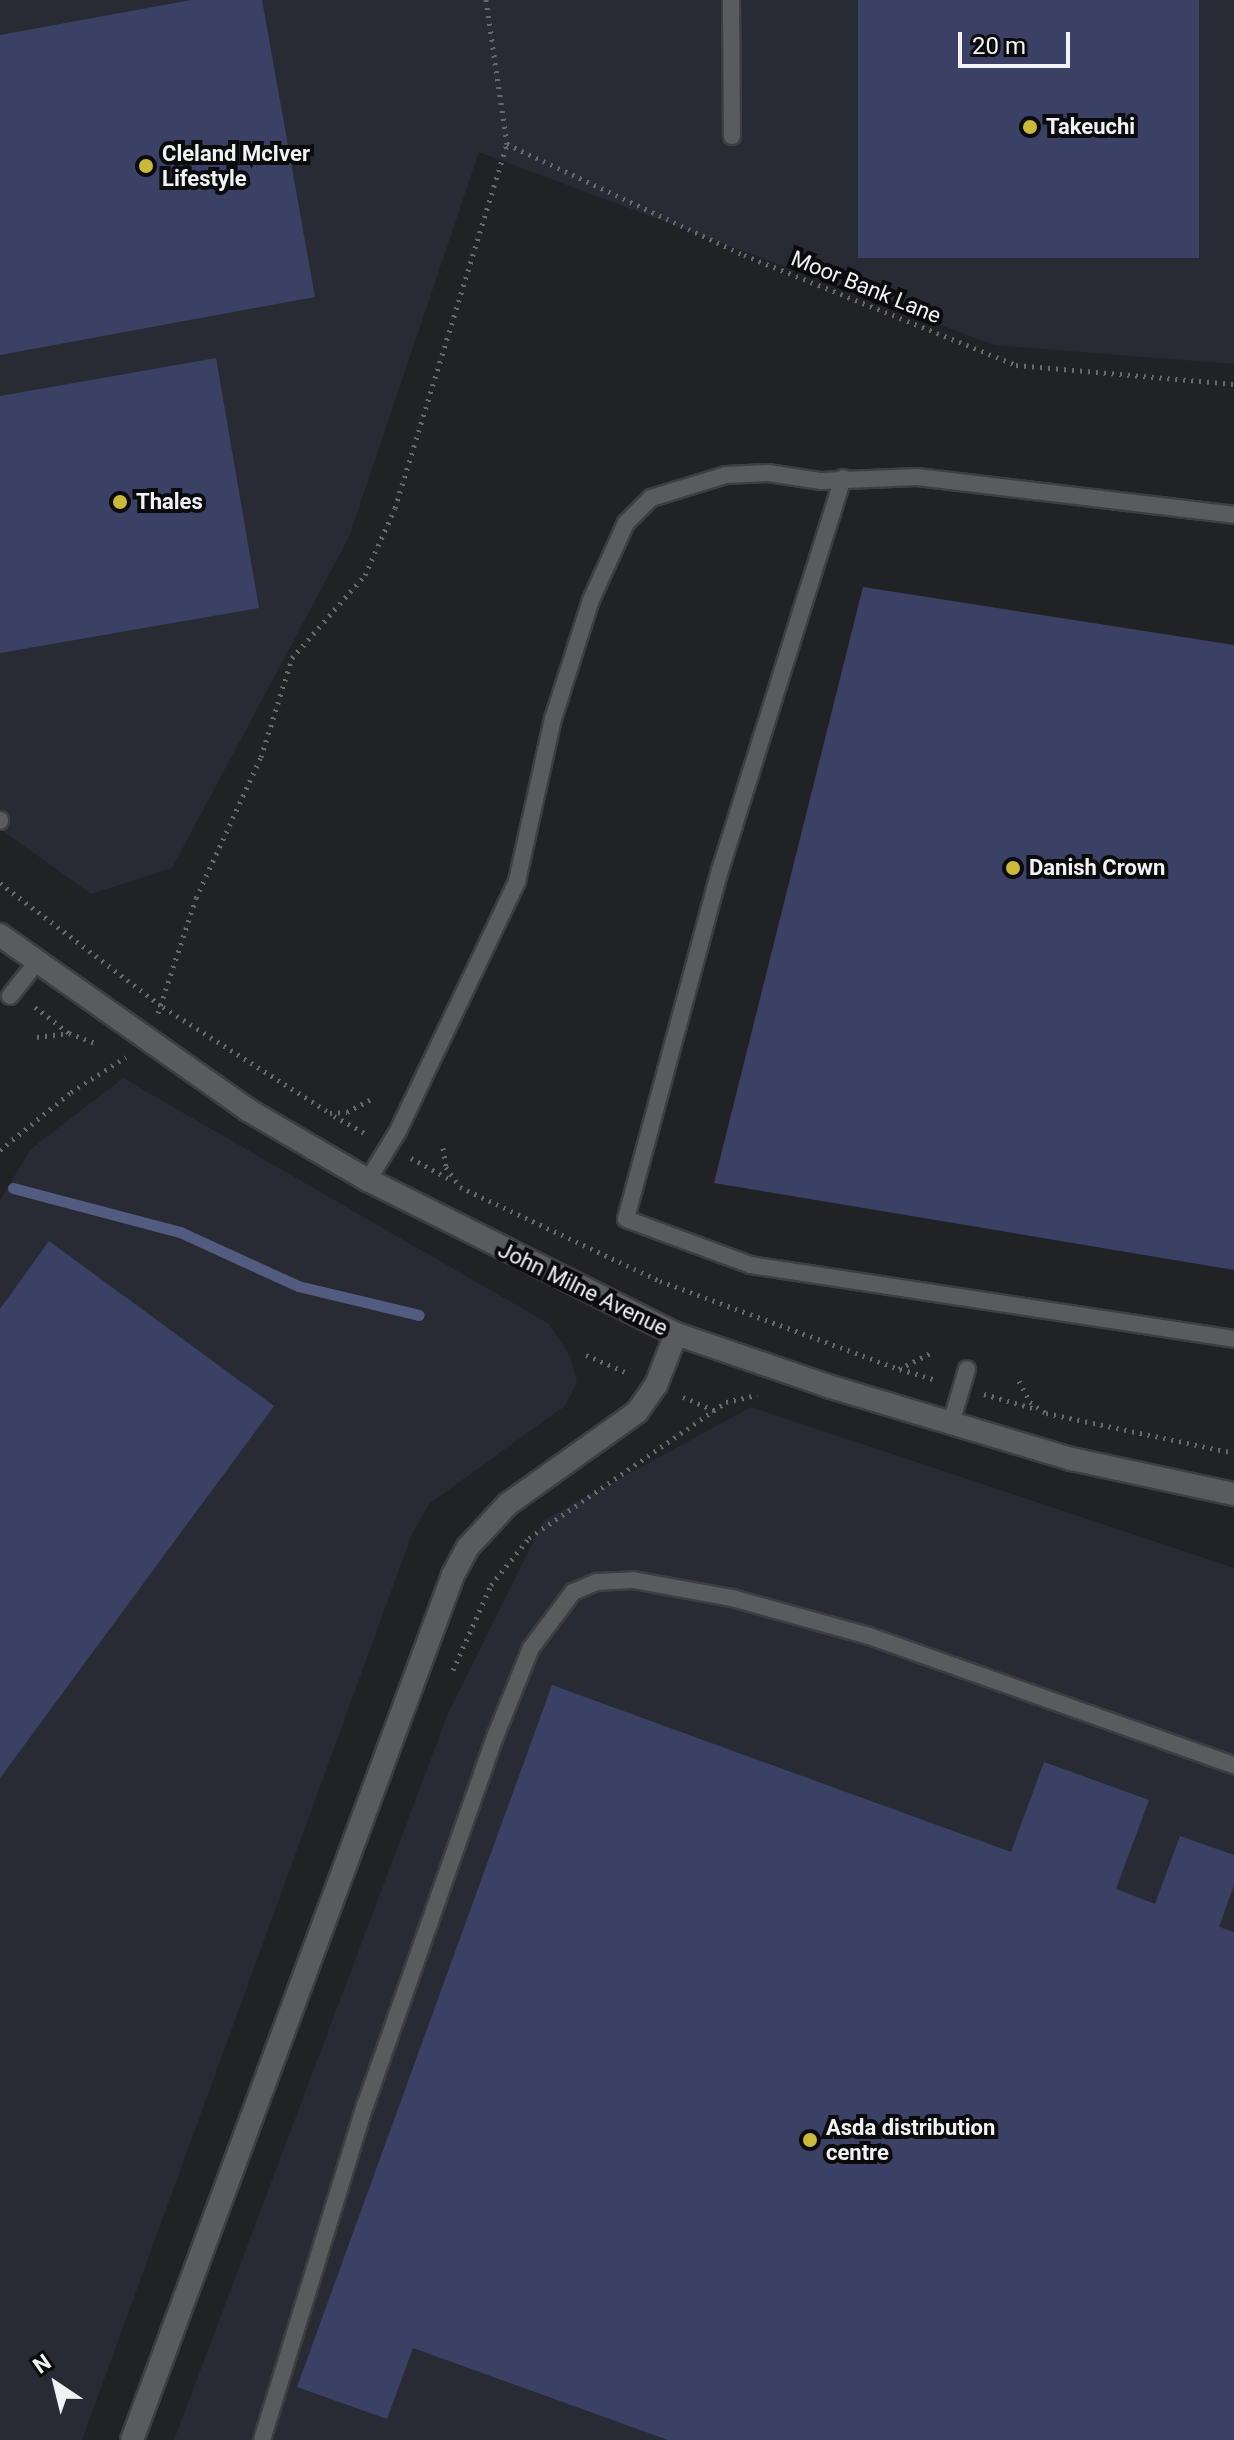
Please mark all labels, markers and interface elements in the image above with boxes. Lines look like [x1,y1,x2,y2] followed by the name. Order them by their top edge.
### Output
[962,16,1074,66] scale bar
[972,32,1026,60] text: 20 m
[1046,114,1135,140] place label: Takeuchi
[1021,118,1039,136] marker: Takeuchi
[162,140,310,192] place label: Cleland McIver Lifestyle
[137,157,155,175] marker: Cleland McIver Lifestyle
[787,245,945,329] street label: Moor Bank Lane
[136,489,203,515] place label: Thales
[111,493,129,511] marker: Thales
[1029,855,1165,881] place label: Danish Crown
[1004,859,1022,877] marker: Danish Crown
[494,1236,672,1342] street label: John Milne Avenue
[826,2114,995,2166] place label: Asda distribution centre
[801,2131,819,2149] marker: Asda distribution centre
[16,2344,96,2424] north arrow
[28,2349,55,2379] text: N

